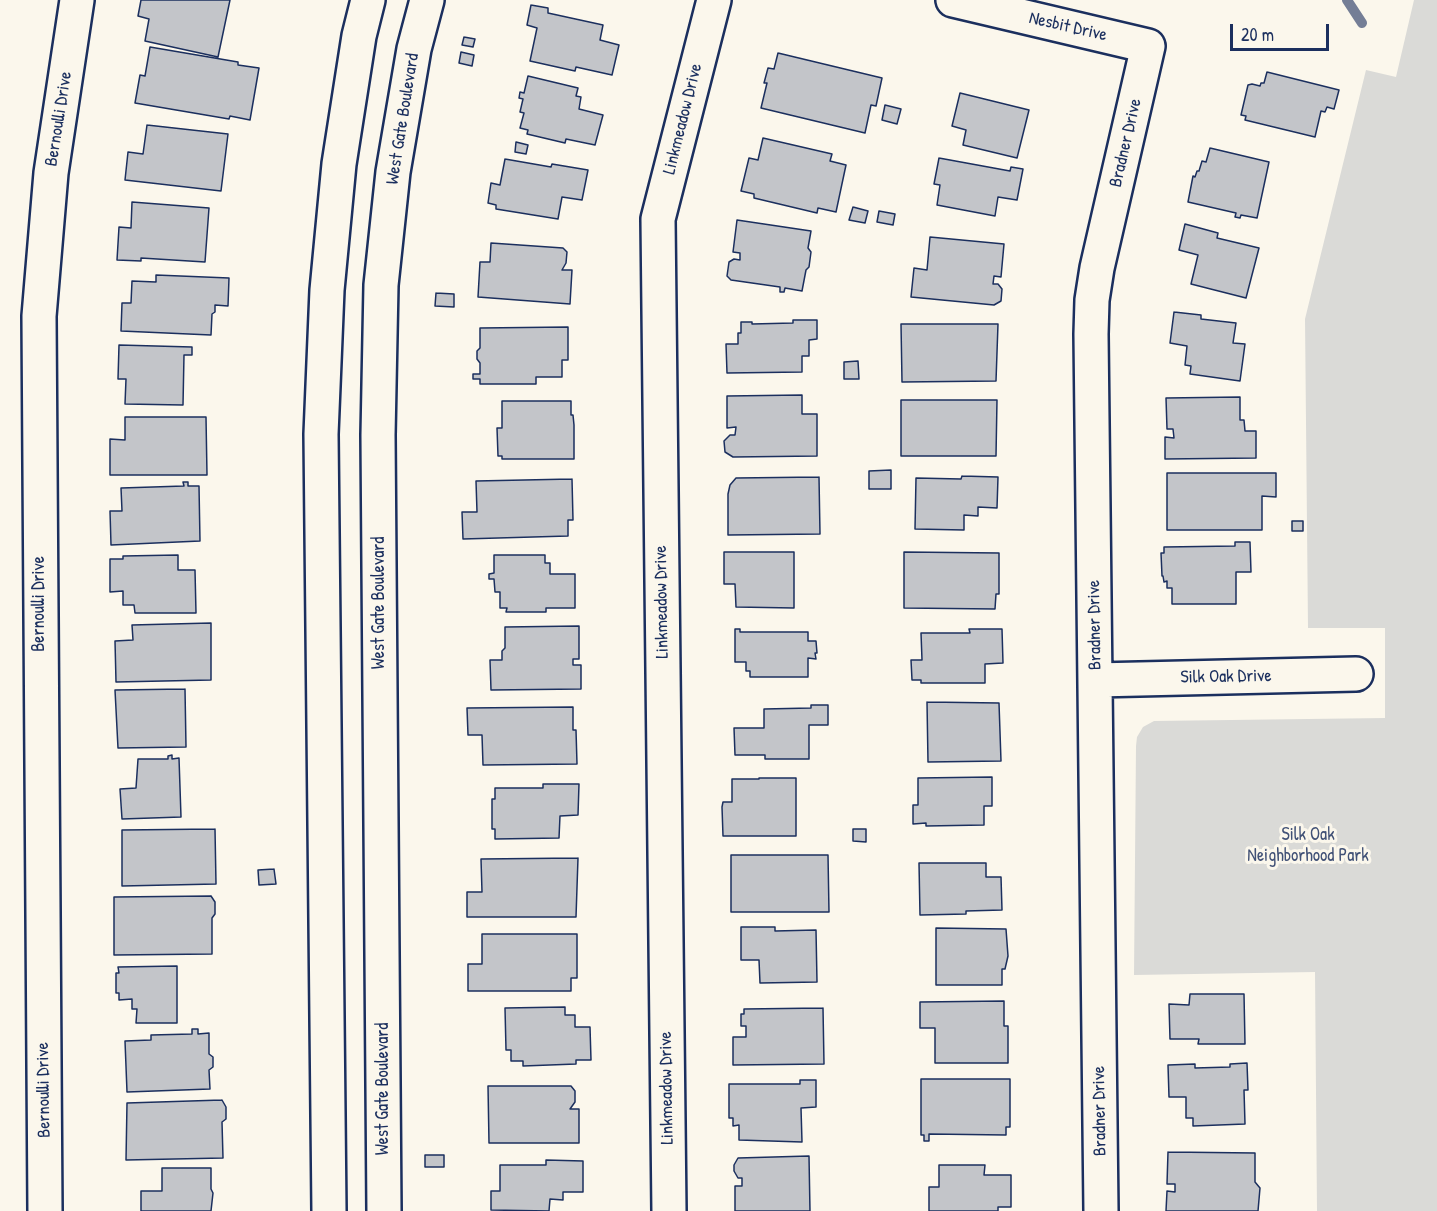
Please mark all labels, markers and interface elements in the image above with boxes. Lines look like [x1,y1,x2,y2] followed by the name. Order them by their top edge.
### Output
[1027,8,1109,46] street label: Nesbit Drive
[1233,12,1332,50] scale bar
[1241,22,1274,47] text: 20 m
[382,52,424,186] street label: West Gate Boulevard
[659,61,707,177] street label: Linkmeadow Drive
[41,70,77,168] street label: Bernoulli Drive
[1105,97,1147,189] street label: Bradner Drive
[368,537,390,669] street label: West Gate Boulevard
[650,545,674,659] street label: Linkmeadow Drive
[28,556,50,652] street label: Bernoulli Drive
[1083,580,1107,670] street label: Bradner Drive
[1180,665,1272,689] street label: Silk Oak Drive
[1247,824,1369,866] park label: Silk Oak Neighborhood Park
[372,1023,394,1155] street label: West Gate Boulevard
[655,1031,679,1145] street label: Linkmeadow Drive
[32,1042,56,1138] street label: Bernoulli Drive
[1088,1066,1112,1156] street label: Bradner Drive

